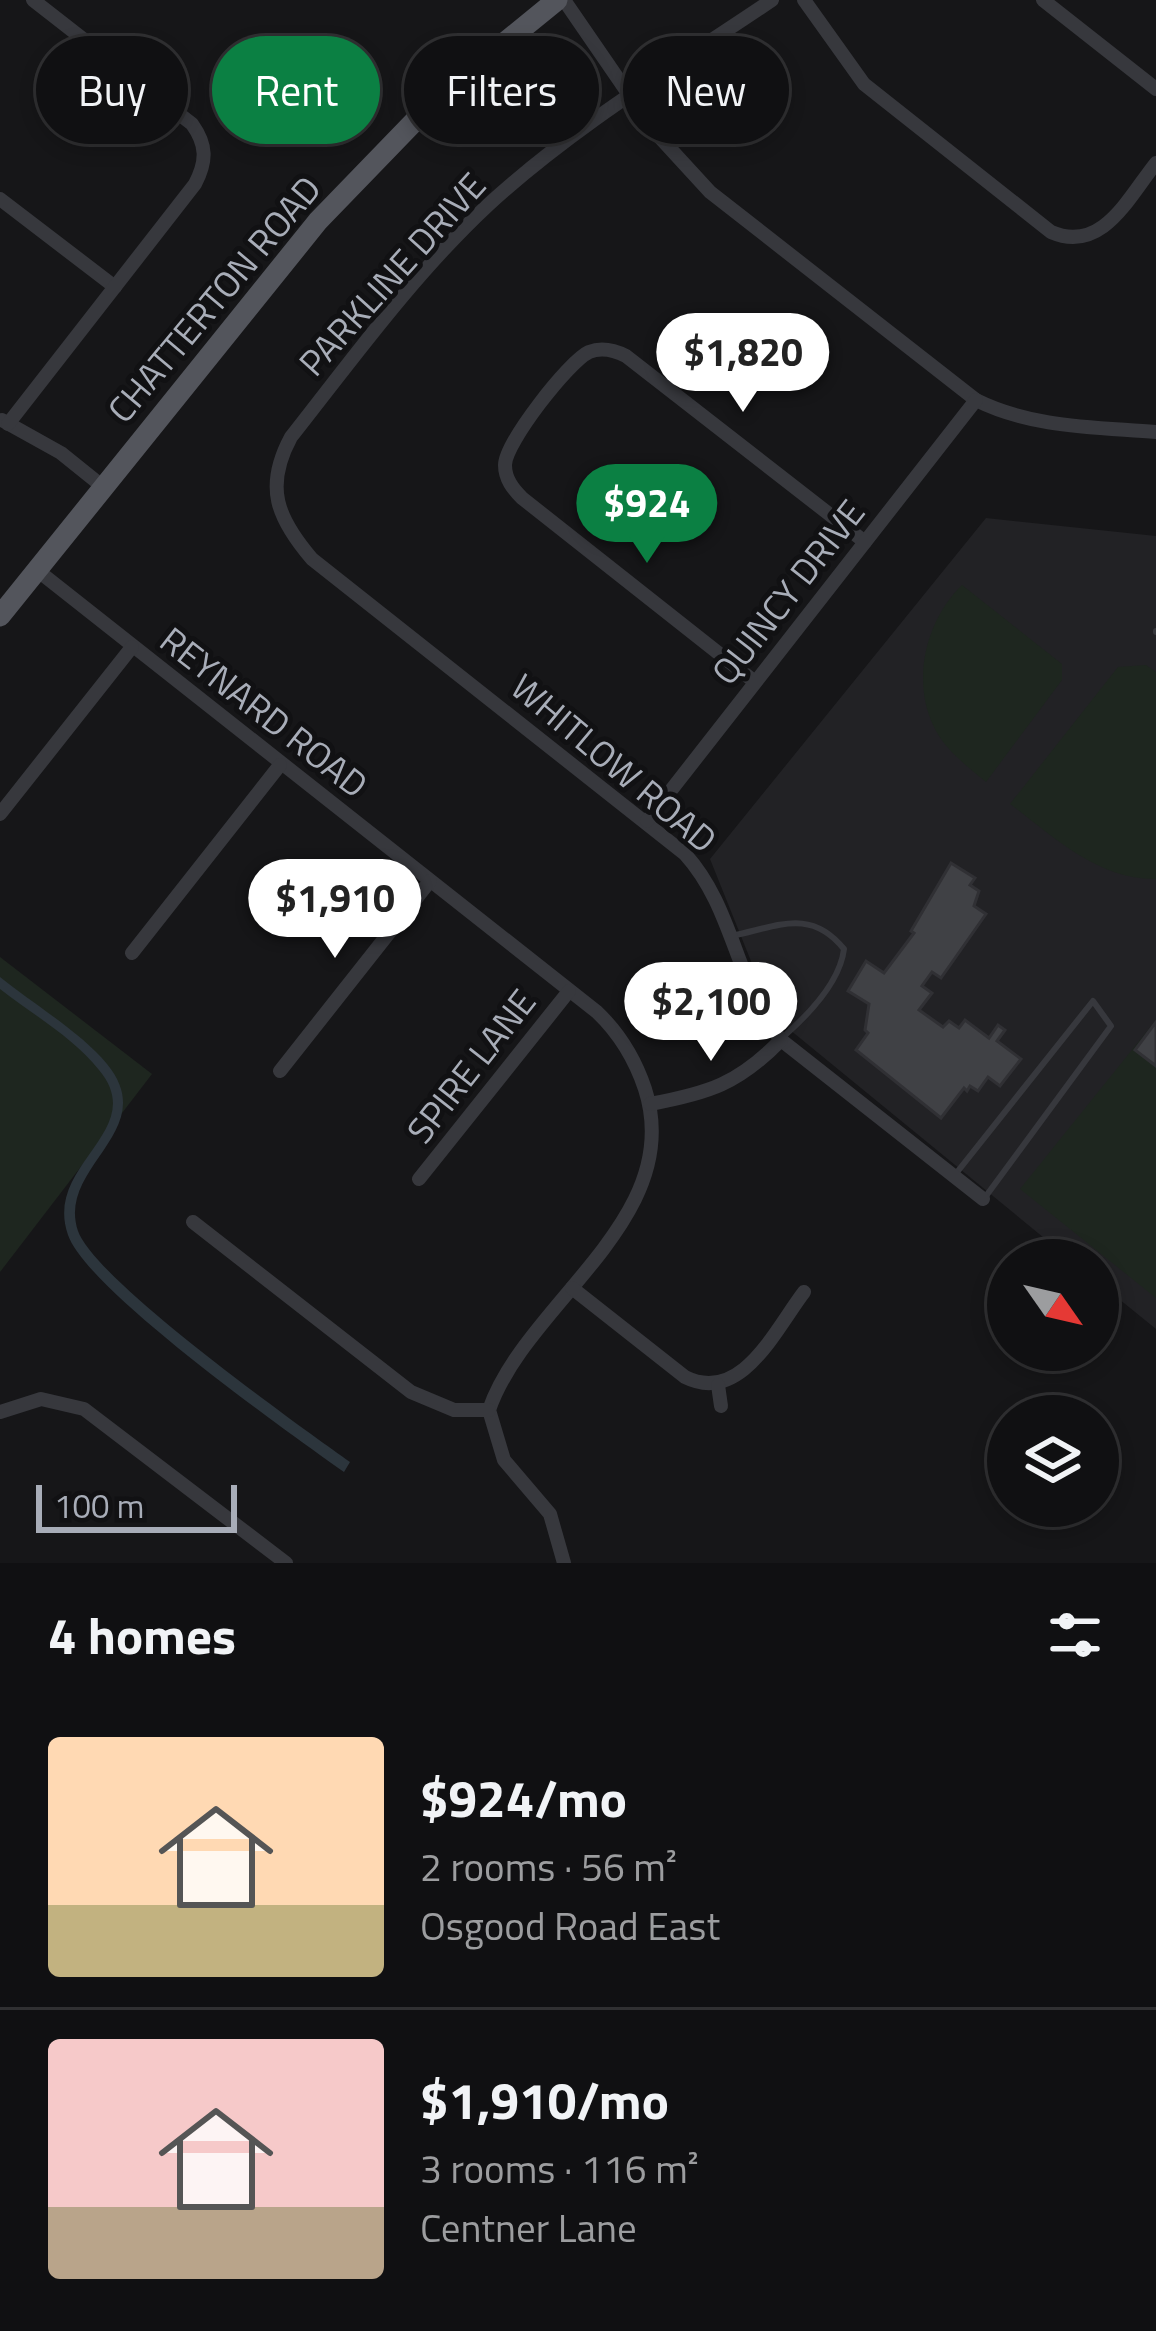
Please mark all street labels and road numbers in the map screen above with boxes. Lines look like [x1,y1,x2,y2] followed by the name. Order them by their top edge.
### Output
[285,159,498,388] street label: PARKLINE DRIVE
[94,163,334,434] street label: CHATTERTON ROAD
[698,487,878,696] street label: QUINCY DRIVE
[149,613,380,810] street label: REYNARD ROAD
[499,660,729,865] street label: WHITLOW ROAD
[393,977,549,1155] street label: SPIRE LANE

